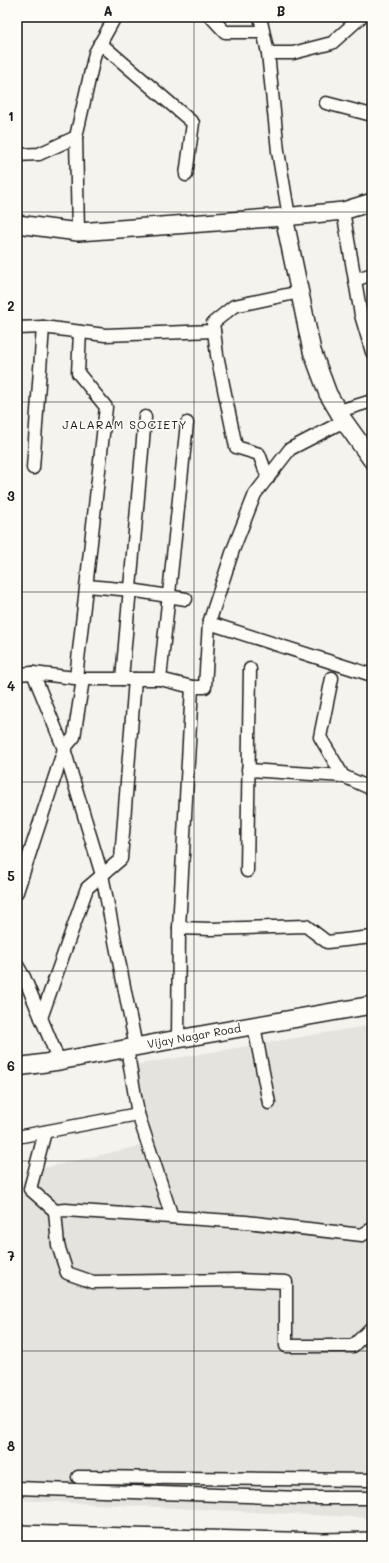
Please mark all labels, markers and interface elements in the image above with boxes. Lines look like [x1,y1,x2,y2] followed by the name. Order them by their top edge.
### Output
[103,2,113,19] text: A
[277,2,286,19] text: B
[8,107,14,124] text: 1
[7,297,15,314] text: 2
[62,416,188,432] district label: JALARAM SOCIETY
[7,487,15,504] text: 3
[7,677,15,694] text: 4
[7,867,15,884] text: 5
[146,1020,242,1051] street label: Vijay Nagar Road
[7,1057,15,1074] text: 6
[7,1247,15,1264] text: 7
[7,1437,15,1454] text: 8

